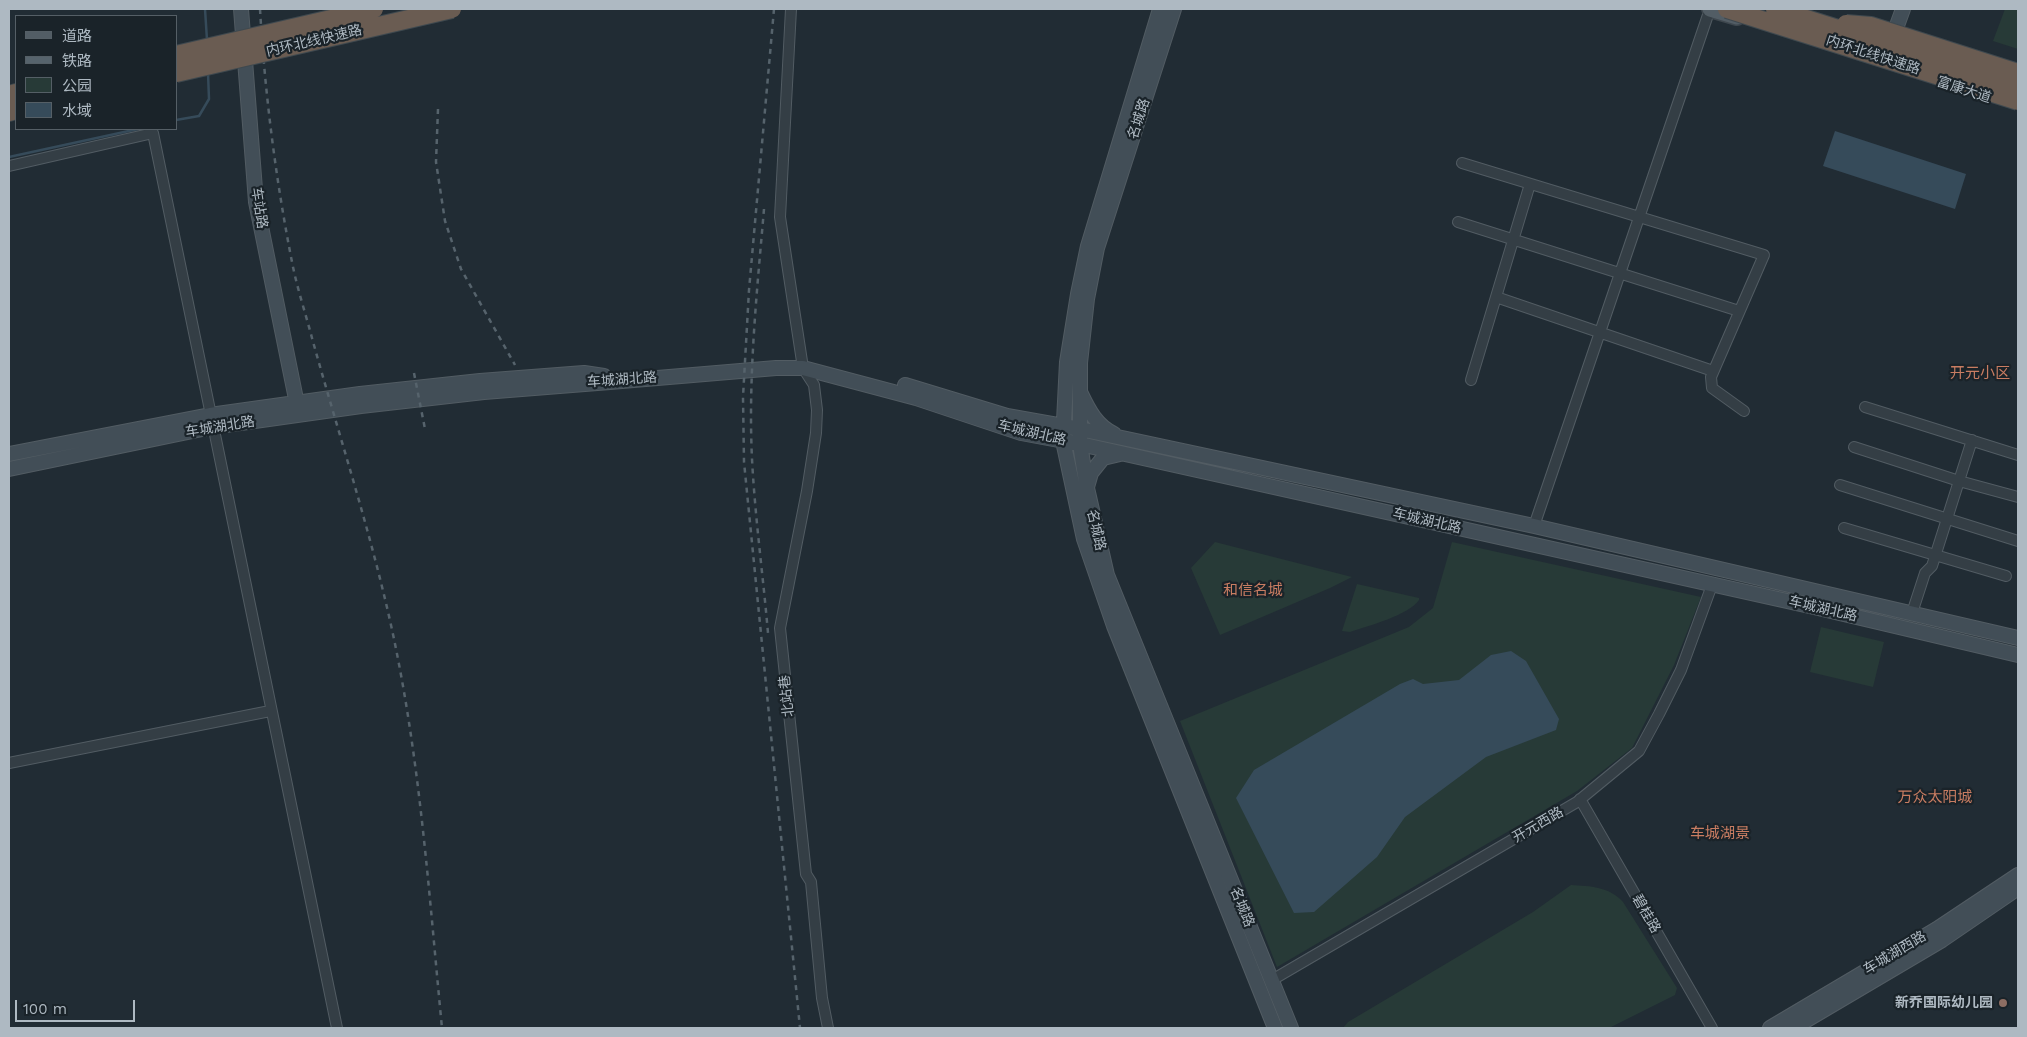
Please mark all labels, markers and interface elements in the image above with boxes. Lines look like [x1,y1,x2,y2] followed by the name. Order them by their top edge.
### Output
[15,15,178,130] legend
[264,22,364,60] street label: 内环北线快速路
[62,27,92,45] text: 道路
[1824,32,1922,78] street label: 内环北线快速路
[62,52,92,70] text: 铁路
[1935,73,1993,107] street label: 富康大道
[62,77,92,95] text: 公园
[1125,96,1153,142] street label: 名城路
[62,102,92,120] text: 水域
[247,186,271,230] street label: 车站路
[1950,365,2010,383] district label: 开元小区
[586,369,658,391] street label: 车城湖北路
[184,413,256,441] street label: 车城湖北路
[996,417,1068,449] street label: 车城湖北路
[1391,505,1463,537] street label: 车城湖北路
[1083,508,1109,552] street label: 名城路
[1223,582,1283,600] district label: 和信名城
[1787,593,1859,625] street label: 车城湖北路
[776,674,798,718] street label: 北站巷
[1898,789,1972,807] district label: 万众太阳城
[1510,804,1566,846] street label: 开元西路
[1690,825,1750,843] district label: 车城湖景
[1226,884,1258,930] street label: 名城路
[1628,892,1664,936] street label: 碧桂路
[1861,928,1929,978] street label: 车城湖西路
[18,990,138,1022] scale bar
[1895,995,1993,1011] place label: 新乔国际幼儿园
[1997,997,2009,1009] marker: 新乔国际幼儿园
[23,1000,67,1018] text: 100 m

